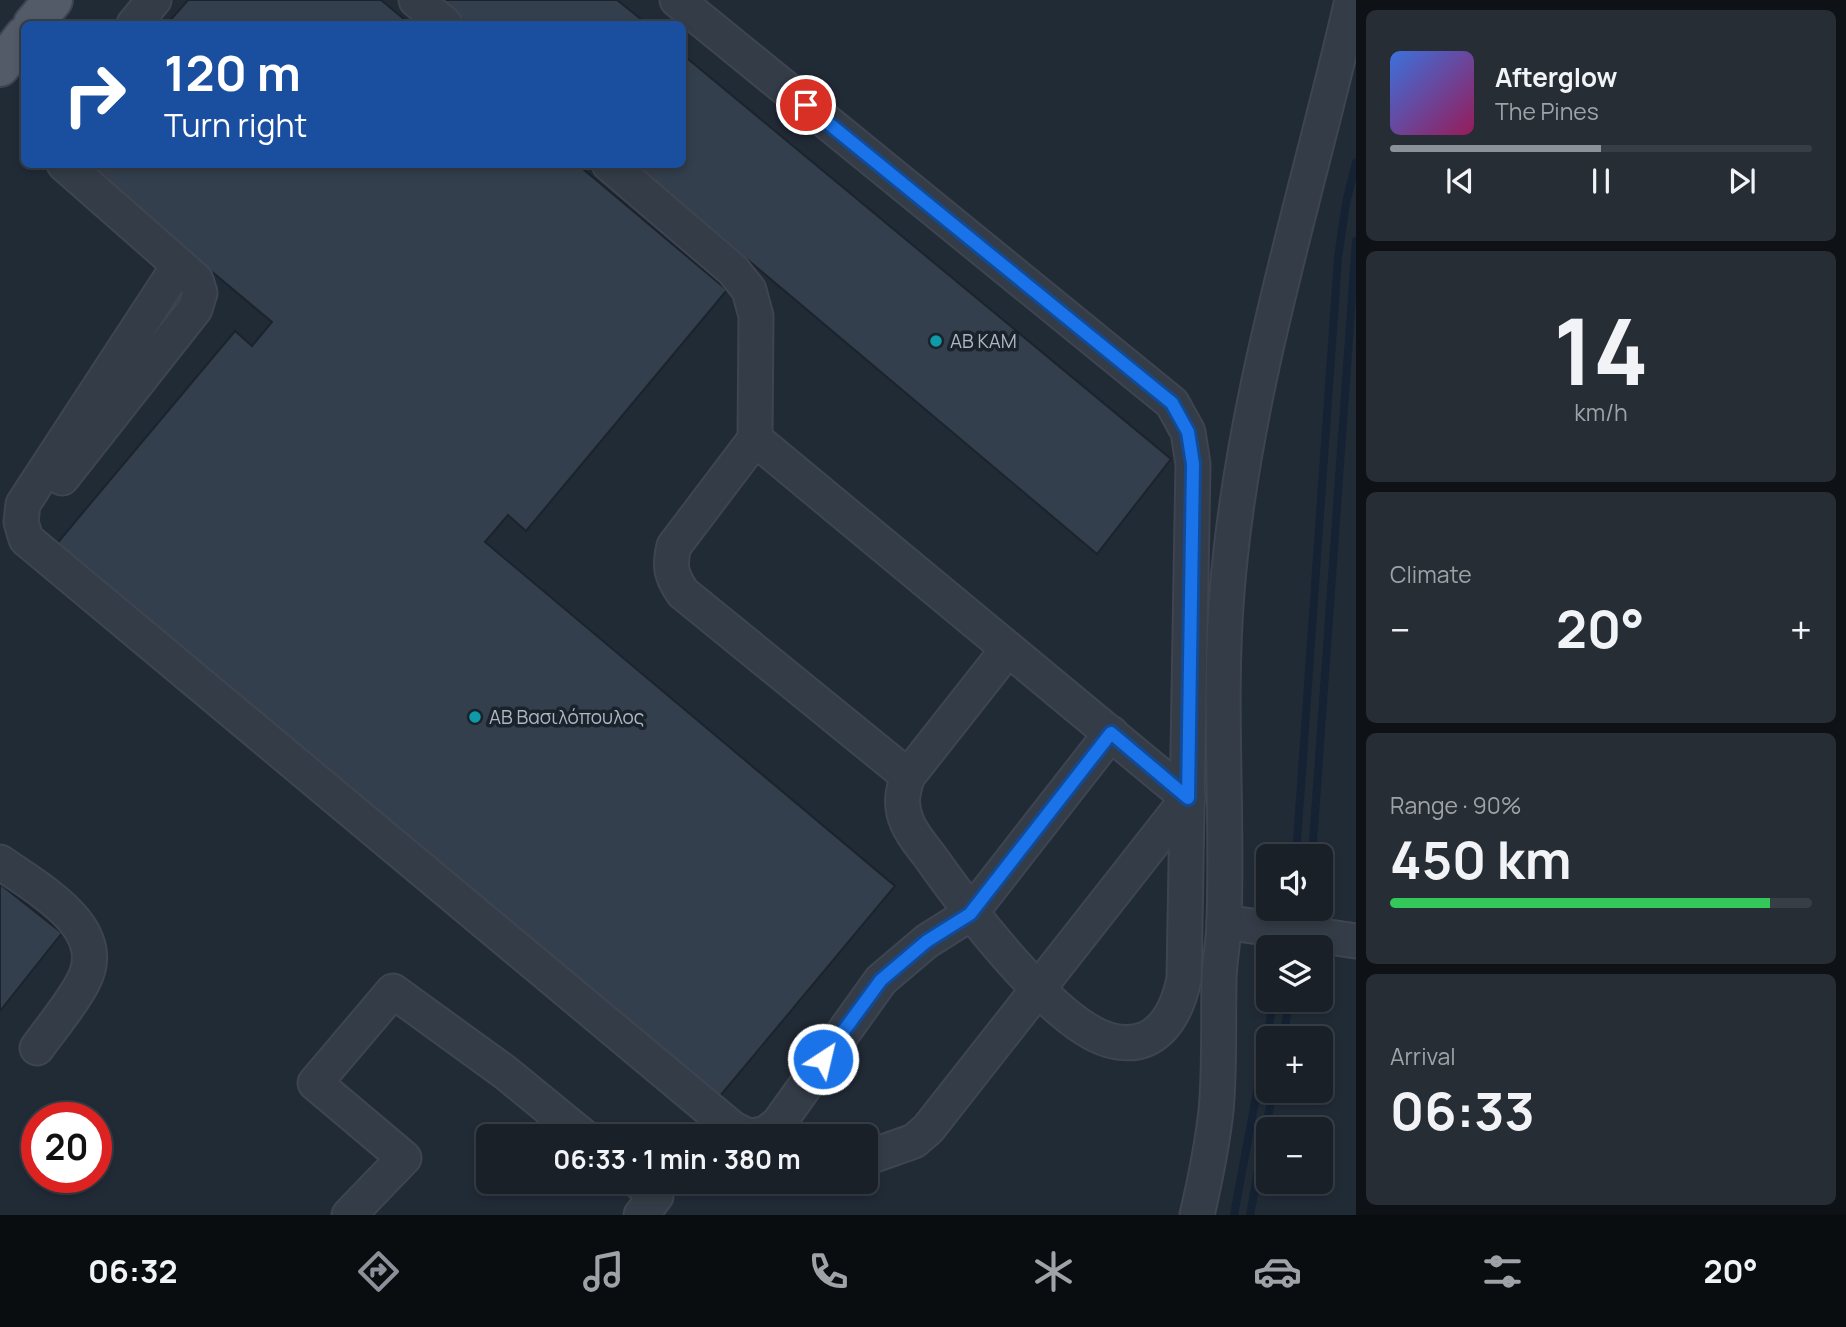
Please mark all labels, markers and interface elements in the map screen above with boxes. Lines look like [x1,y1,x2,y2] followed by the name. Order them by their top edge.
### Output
[164,39,301,106] text: 120 m
[49,49,140,140] icon: right
[1495,59,1617,95] text: Afterglow
[776,75,836,135] pin
[787,86,825,124] icon: arrive
[1495,95,1599,127] text: The Pines
[164,103,307,147] text: Turn right
[1441,162,1479,200] icon: previous
[1582,162,1620,200] icon: pause
[1723,162,1761,200] icon: next
[1553,288,1649,412] text: 14
[950,328,1017,354] place label: ΑΒ ΚΑΜ
[928,333,944,349] marker: ΑΒ ΚΑΜ
[1574,396,1628,428] text: km/h
[1390,558,1472,590] text: Climate
[1556,593,1645,664] text: 20°
[1390,603,1411,655] text: −
[1790,603,1812,655] text: +
[489,704,644,730] place label: ΑΒ Βασιλόπουλος
[467,709,483,725] marker: ΑΒ Βασιλόπουλος
[1390,789,1521,821] text: Range · 90%
[1390,824,1571,895] text: 450 km
[1256,844,1333,1194] map controls
[1256,844,1333,921] button: sound
[1256,935,1333,1012] button: layers
[786,1022,860,1096] position arrow
[1256,1026,1333,1103] button: +
[1390,1040,1456,1072] text: Arrival
[1390,1075,1535,1146] text: 06:33
[21,1102,112,1193] speed limit sign: 20
[1256,1117,1333,1194] button: −
[553,1141,801,1177] text: 06:33 · 1 min · 380 m
[354,1247,403,1296] icon: directions
[579,1247,628,1296] icon: music
[804,1247,853,1296] icon: phone
[1029,1247,1078,1296] icon: climate
[1253,1247,1302,1296] icon: car
[1478,1247,1527,1296] icon: filters
[88,1249,178,1293] text: 06:32
[1703,1249,1758,1293] text: 20°

